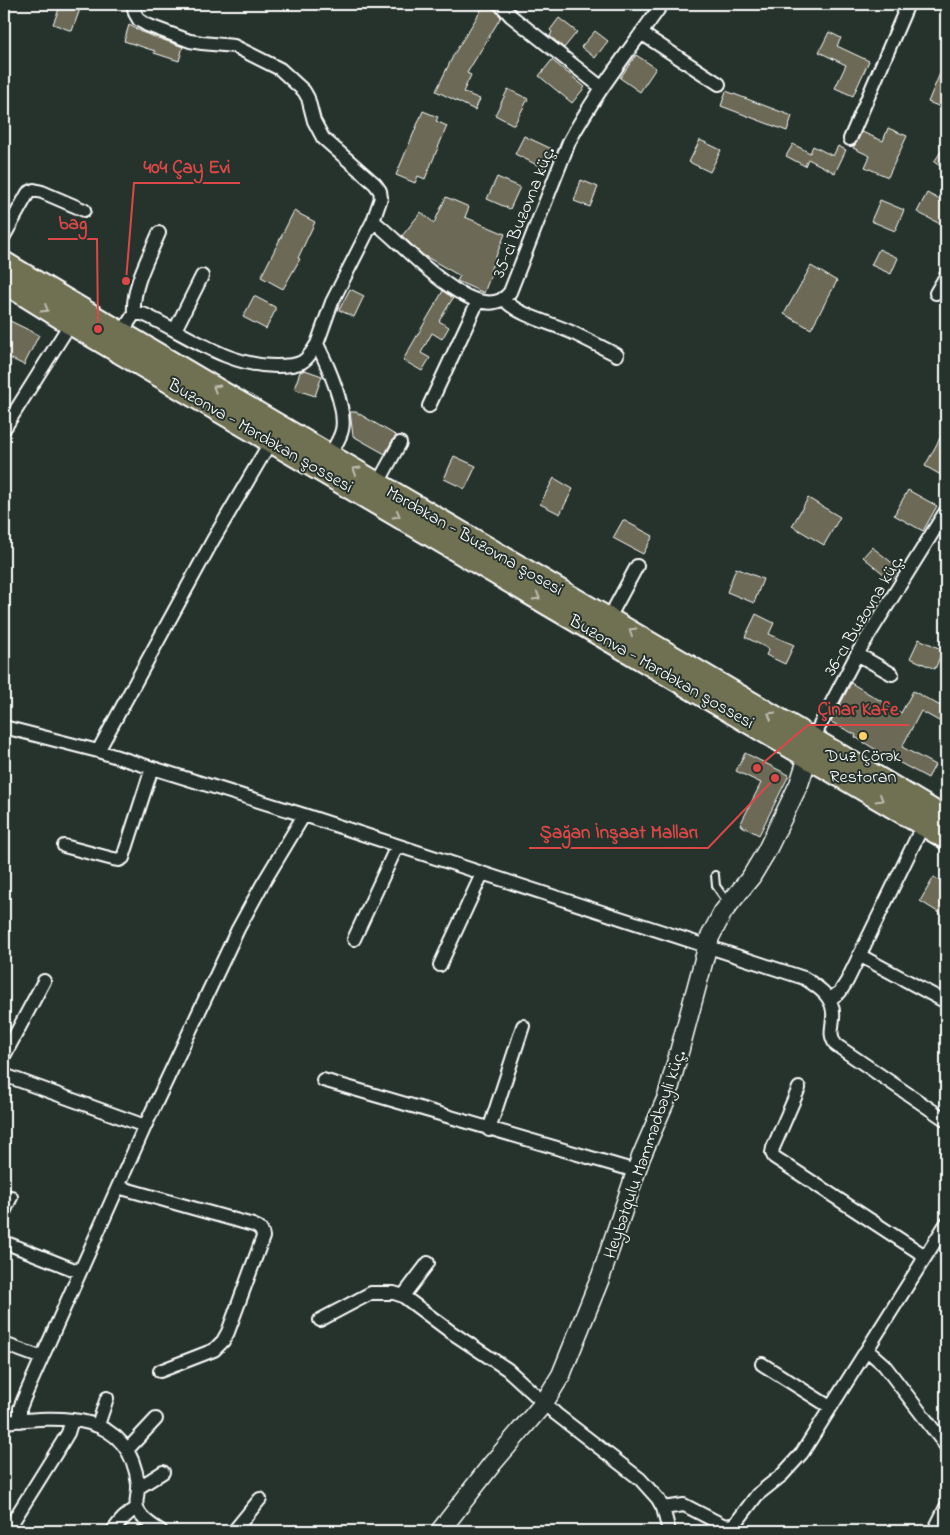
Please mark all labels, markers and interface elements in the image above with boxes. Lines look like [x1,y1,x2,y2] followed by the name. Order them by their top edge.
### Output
[487,143,563,282] street label: 35-ci Buzovna küç.
[134,149,240,183] callout: 404 Çay Evi
[144,155,230,184] text: 404 Çay Evi
[48,205,97,239] callout: bag
[59,211,88,240] text: bag
[40,302,49,312] one-way arrow
[162,372,358,501] street label: Buzonva - Mərdəkan şossesi
[212,384,221,394] one-way arrow
[352,466,361,476] one-way arrow
[380,480,568,603] street label: Mərdəkan - Buzovna şosesi
[391,508,400,518] one-way arrow
[818,550,911,681] street label: 36-cı Buzovna küç.
[531,591,540,601] one-way arrow
[563,608,759,737] street label: Buzonva - Mərdəkan şossesi
[628,628,637,638] one-way arrow
[808,691,909,725] callout: Çinar Kafe
[818,697,899,724] text: Çinar Kafe
[768,711,777,721] one-way arrow
[857,730,869,742] marker: Duz Çörək Restoran
[824,744,901,791] place label: Duz Çörək Restoran
[875,793,884,803] one-way arrow
[529,814,708,848] callout: Şağan İnşaat Malları
[540,820,698,849] text: Şağan İnşaat Malları
[598,1046,694,1263] street label: Heybətqulu Məmmədbəyli küç.

